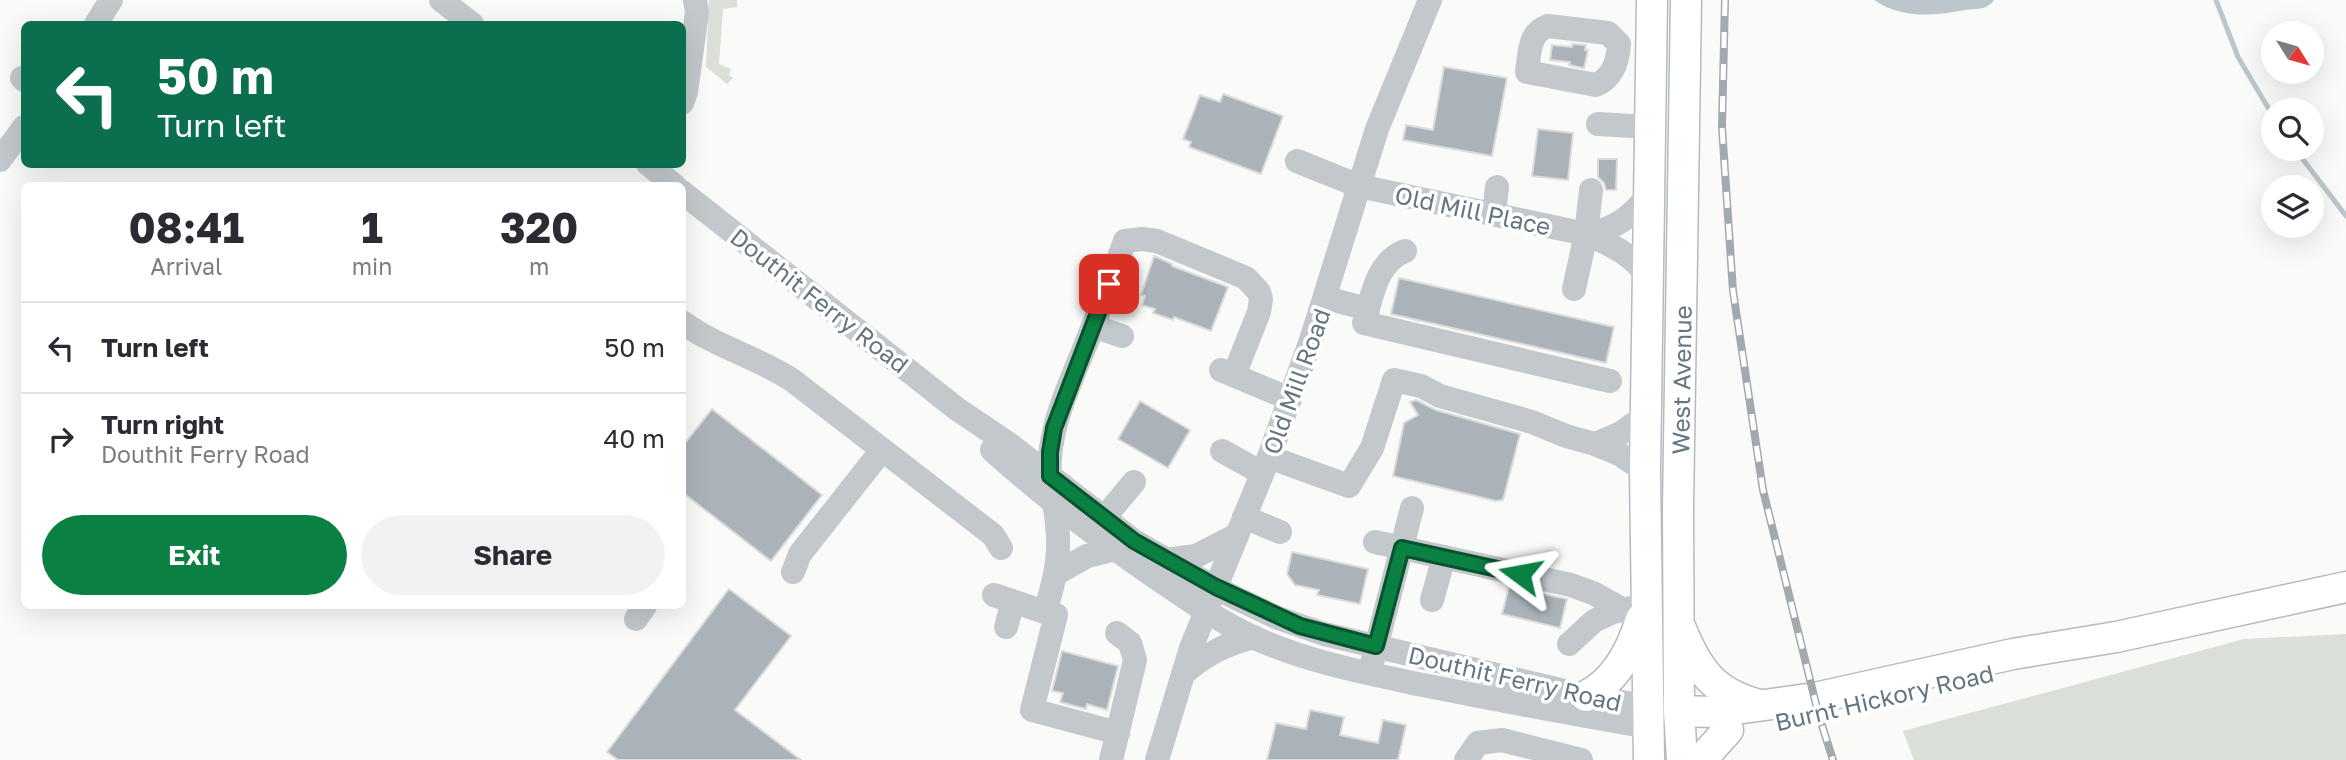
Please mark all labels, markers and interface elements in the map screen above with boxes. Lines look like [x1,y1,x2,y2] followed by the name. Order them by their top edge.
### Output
[2261,21,2324,84] north arrow
[2261,21,2324,238] map controls
[157,46,274,105] text: 50 m
[42,49,133,140] icon: left
[2261,98,2324,161] button: search
[157,106,286,144] text: Turn left
[2261,175,2324,238] button: layers
[1393,179,1553,241] street label: Old Mill Place
[129,202,244,252] text: 08:41
[361,202,383,252] text: 1
[500,202,578,252] text: 320
[725,222,915,378] street label: Douthit Ferry Road
[150,252,222,280] text: Arrival
[352,252,392,280] text: min
[529,252,549,280] text: m
[1079,254,1139,314] pin
[1090,265,1128,303] icon: arrive
[1256,304,1336,458] street label: Old Mill Road
[1665,305,1697,455] street label: West Avenue
[42,329,80,367] icon: left
[101,332,209,363] text: Turn left
[604,332,665,363] text: 50 m
[101,409,224,440] text: Turn right
[42,420,80,458] icon: right
[604,423,665,454] text: 40 m
[101,440,310,468] text: Douthit Ferry Road
[42,515,347,595] button: Exit
[361,515,665,595] button: Share
[1483,537,1557,611] position arrow
[1406,639,1624,717] street label: Douthit Ferry Road
[1772,658,1996,736] street label: Burnt Hickory Road

